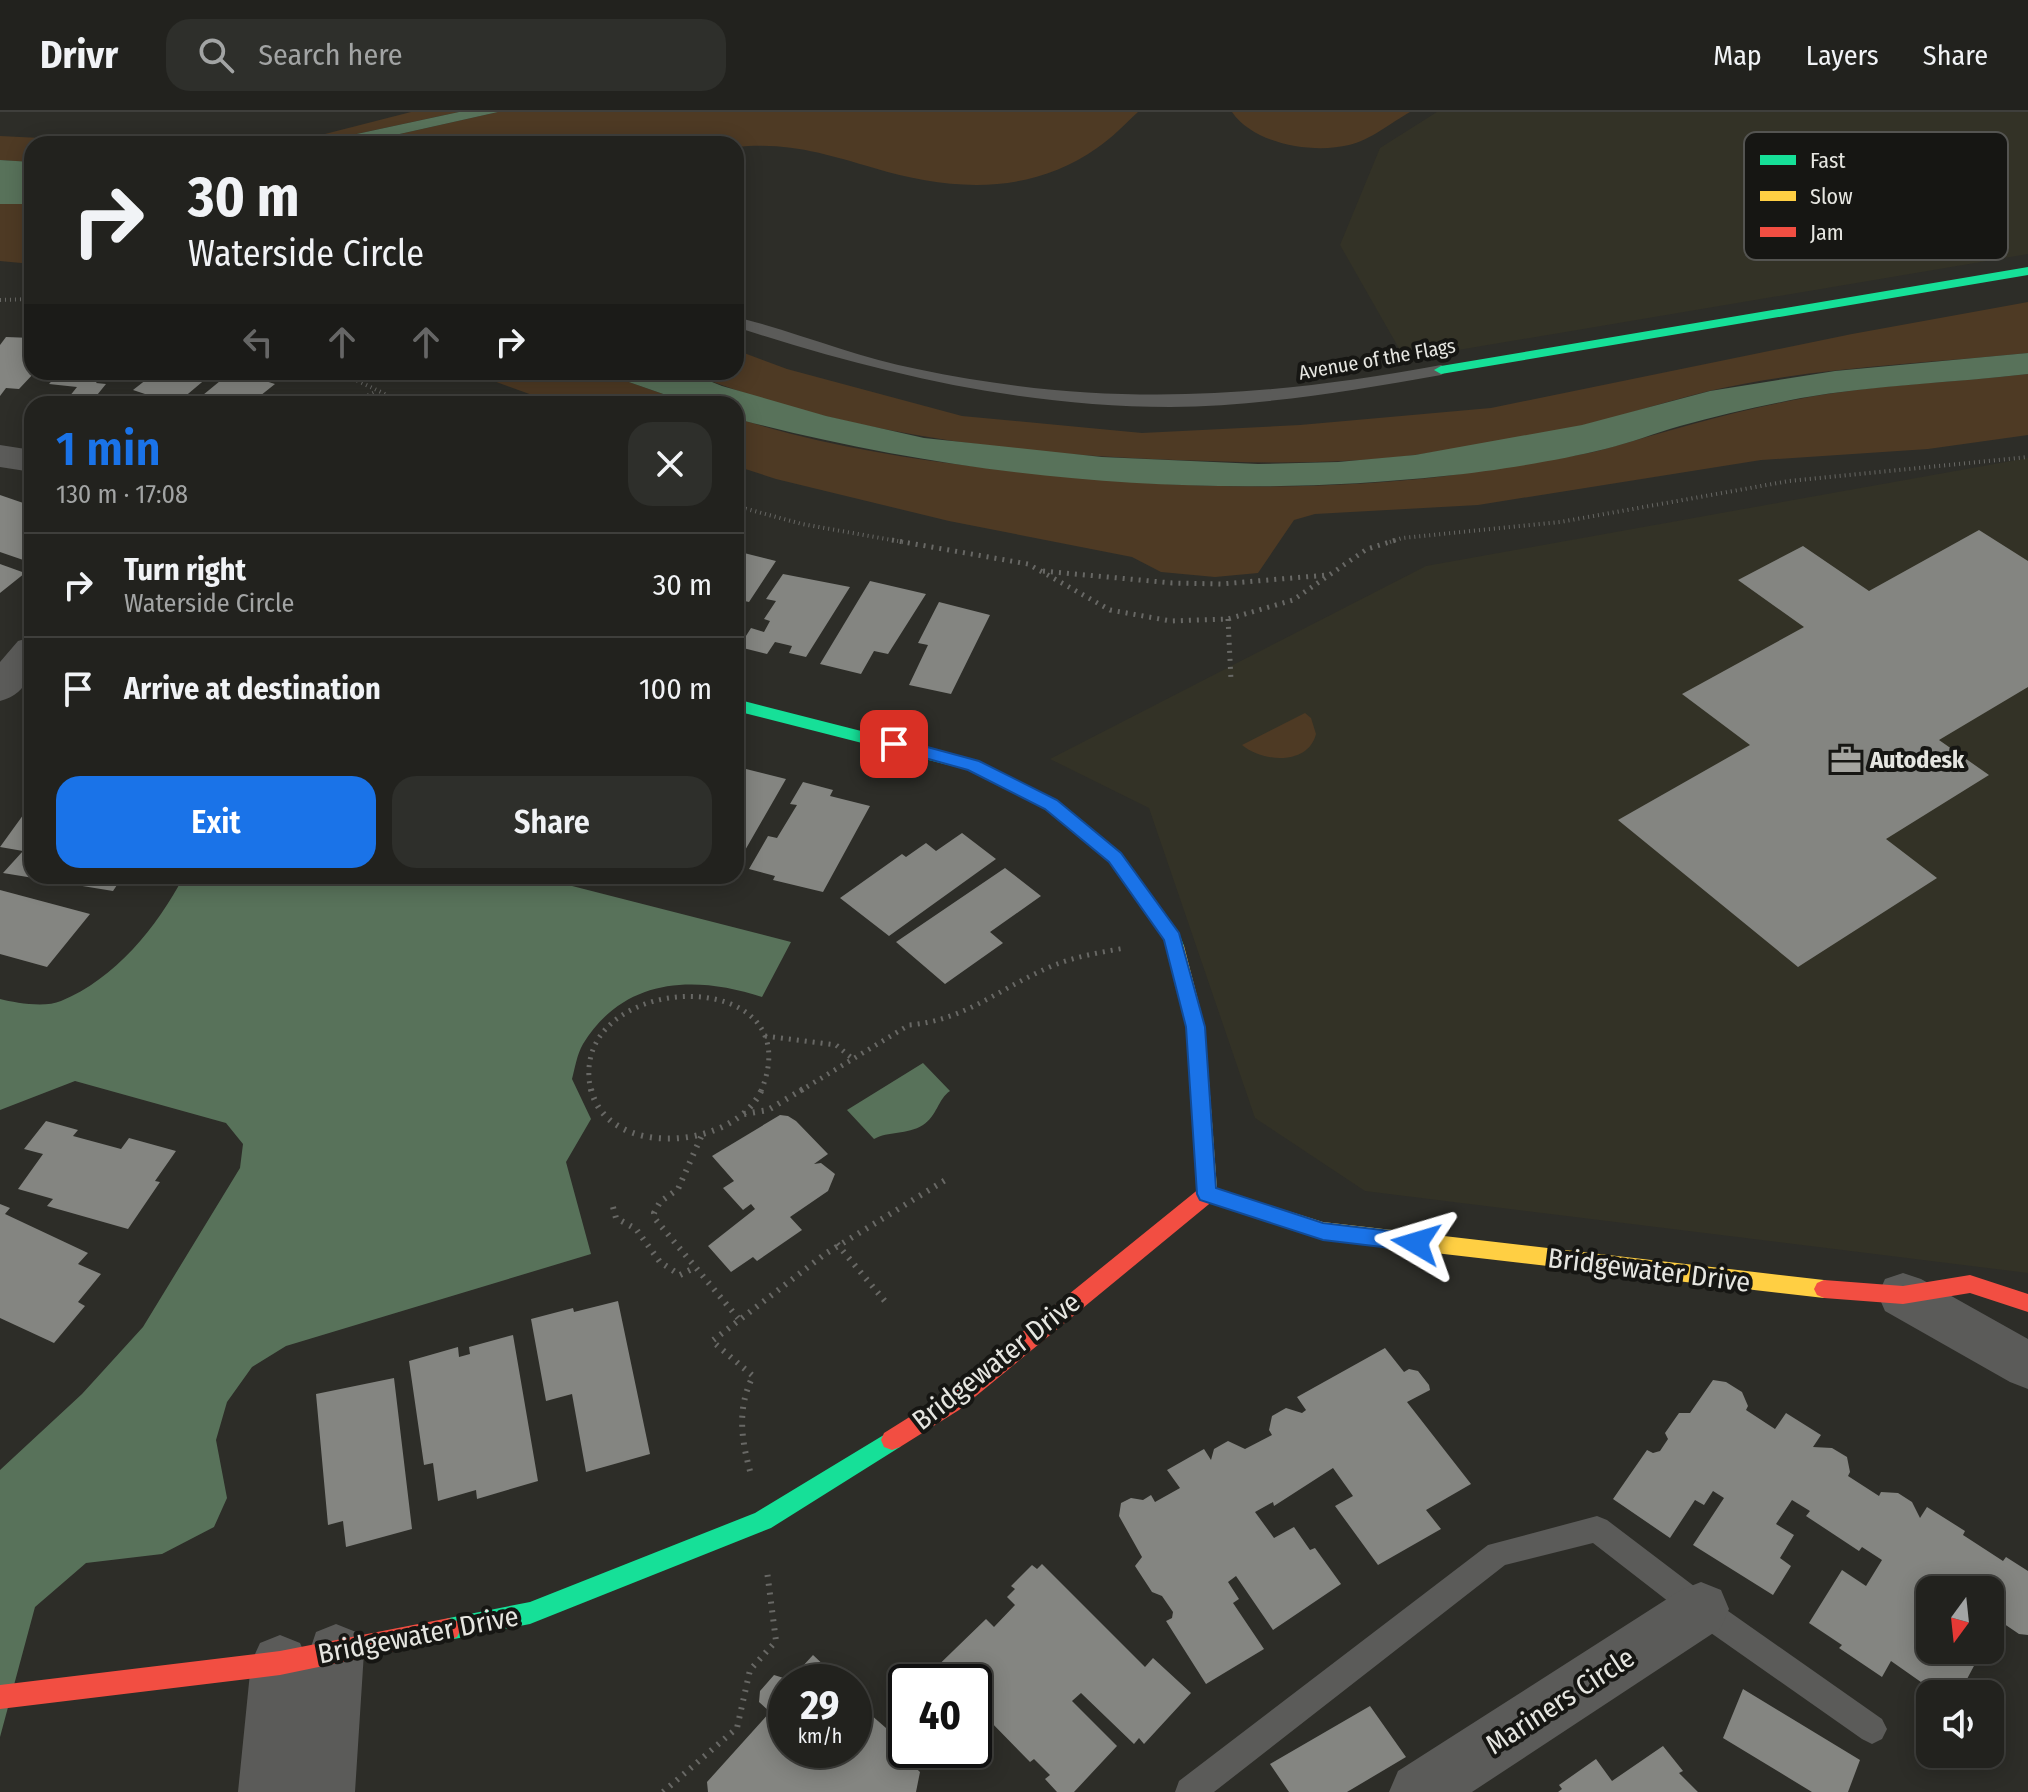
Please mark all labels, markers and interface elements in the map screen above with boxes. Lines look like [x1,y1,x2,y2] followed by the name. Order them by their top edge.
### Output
[166,19,726,91] search box
[40,32,118,78] text: Drivr
[194,33,238,77] icon: search
[258,37,403,73] text: Search here
[1713,39,1762,72] text: Map
[1806,39,1879,72] text: Layers
[1923,39,1988,72] text: Share
[1744,132,2008,260] legend
[1810,147,1846,174] text: Fast
[188,164,299,231] text: 30 m
[56,168,160,272] icon: right
[1810,183,1853,210] text: Slow
[1810,219,1844,246] text: Jam
[188,232,424,276] text: Waterside Circle
[236,320,280,364] icon: left
[320,320,364,364] icon: ahead
[404,320,448,364] icon: ahead
[488,320,532,364] icon: right
[1297,333,1457,385] street label: Avenue of the Flags
[56,420,161,478] text: 1 min
[628,422,712,506] button: close
[56,479,188,510] text: 130 m · 17:08
[124,552,246,588] text: Turn right
[56,563,100,607] icon: right
[653,567,712,603] text: 30 m
[124,588,294,619] text: Waterside Circle
[56,667,100,711] icon: arrive
[124,671,381,707] text: Arrive at destination
[639,671,712,707] text: 100 m
[860,710,928,778] pin
[872,722,916,766] icon: arrive
[1829,743,1863,777] office icon: Autodesk
[1869,746,1965,774] place label: Autodesk
[56,776,376,868] button: Exit
[392,776,712,868] button: Share
[1374,1201,1458,1285] position arrow
[1546,1241,1752,1299] street label: Bridgewater Drive
[906,1285,1086,1437] street label: Bridgewater Drive
[1916,1576,2004,1664] north arrow
[1916,1576,2004,1768] map controls
[315,1599,521,1671] street label: Bridgewater Drive
[1480,1641,1640,1761] street label: Mariners Circle
[888,1664,992,1768] speed limit sign: 40
[1916,1680,2004,1768] button: sound
[800,1682,839,1730] text: 29
[798,1724,842,1748] text: km/h

